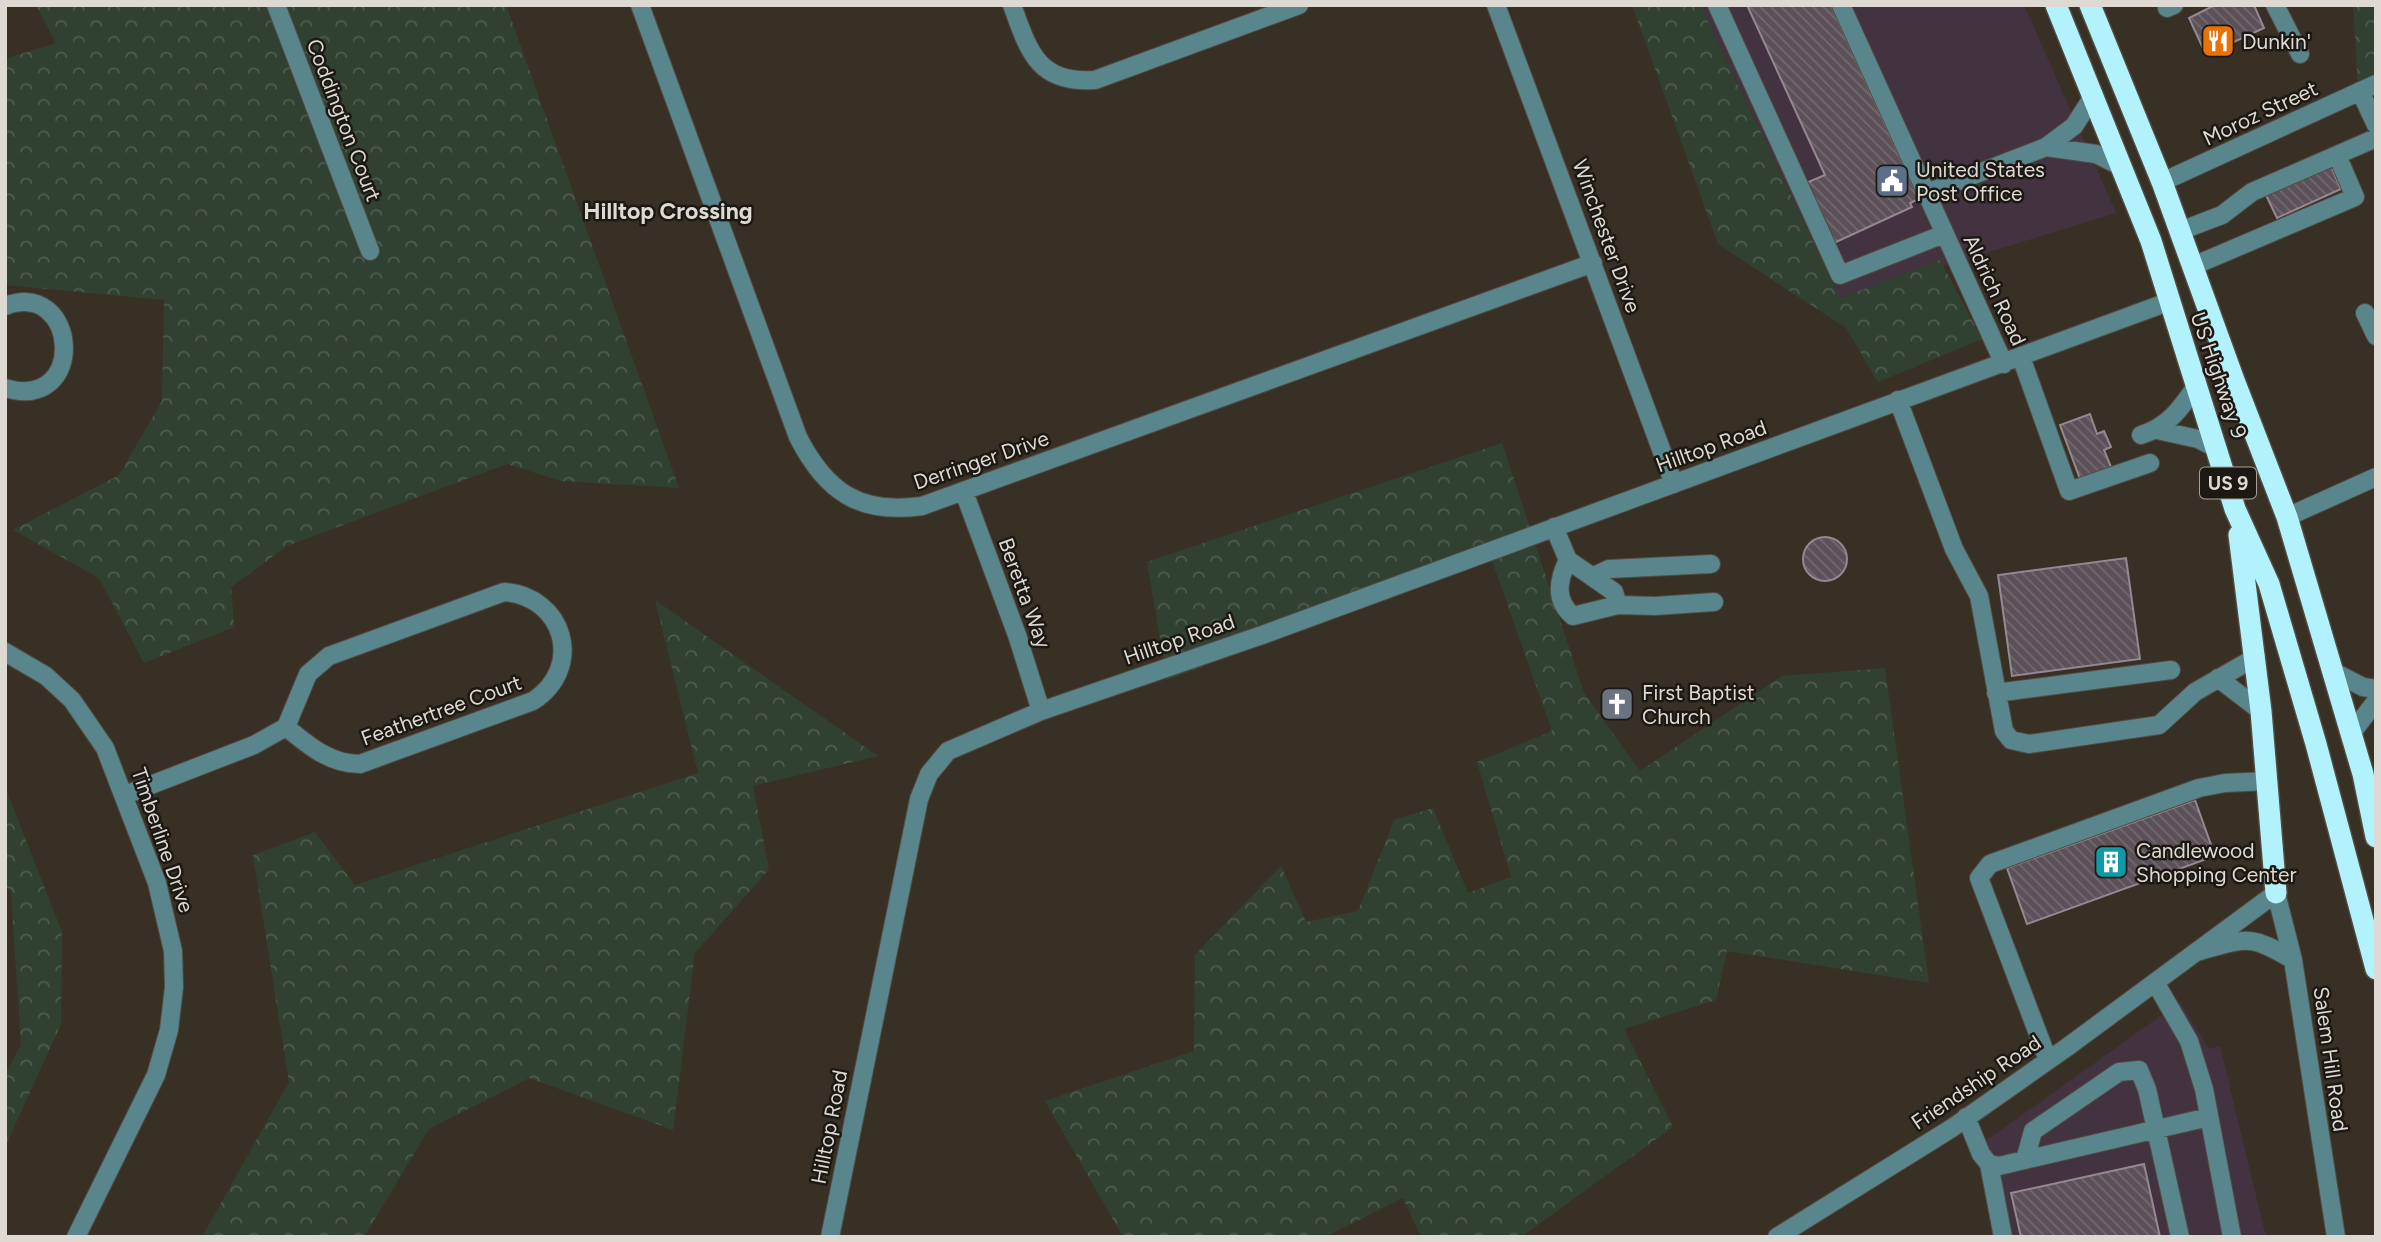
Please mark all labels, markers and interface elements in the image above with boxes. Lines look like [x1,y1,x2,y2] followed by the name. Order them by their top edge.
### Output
[2199,22,2237,60] restaurant icon: Dunkin'
[2242,29,2311,54] place label: Dunkin'
[302,35,386,205] street label: Coddington Court
[2199,76,2321,150] street label: Moroz Street
[1568,156,1646,316] street label: Winchester Drive
[1916,157,2045,206] place label: United States Post Office
[1873,162,1911,200] public building icon: United States Post Office
[583,197,753,225] district label: Hilltop Crossing
[1958,230,2032,350] street label: Aldrich Road
[2186,308,2252,442] street label: US Highway 9
[1652,414,1770,478] street label: Hilltop Road
[910,425,1052,495] street label: Derringer Drive
[2200,468,2256,498] road number: US 9
[994,534,1056,652] street label: Beretta Way
[1120,608,1238,670] street label: Hilltop Road
[357,669,525,751] street label: Feathertree Court
[1642,680,1755,729] place label: First Baptist Church
[1598,685,1636,723] church icon: First Baptist Church
[126,764,200,916] street label: Timberline Drive
[2136,838,2297,887] place label: Candlewood Shopping Center
[2092,843,2130,881] building icon: Candlewood Shopping Center
[2308,985,2354,1133] street label: Salem Hill Road
[1906,1029,2046,1135] street label: Friendship Road
[806,1068,852,1186] street label: Hilltop Road

